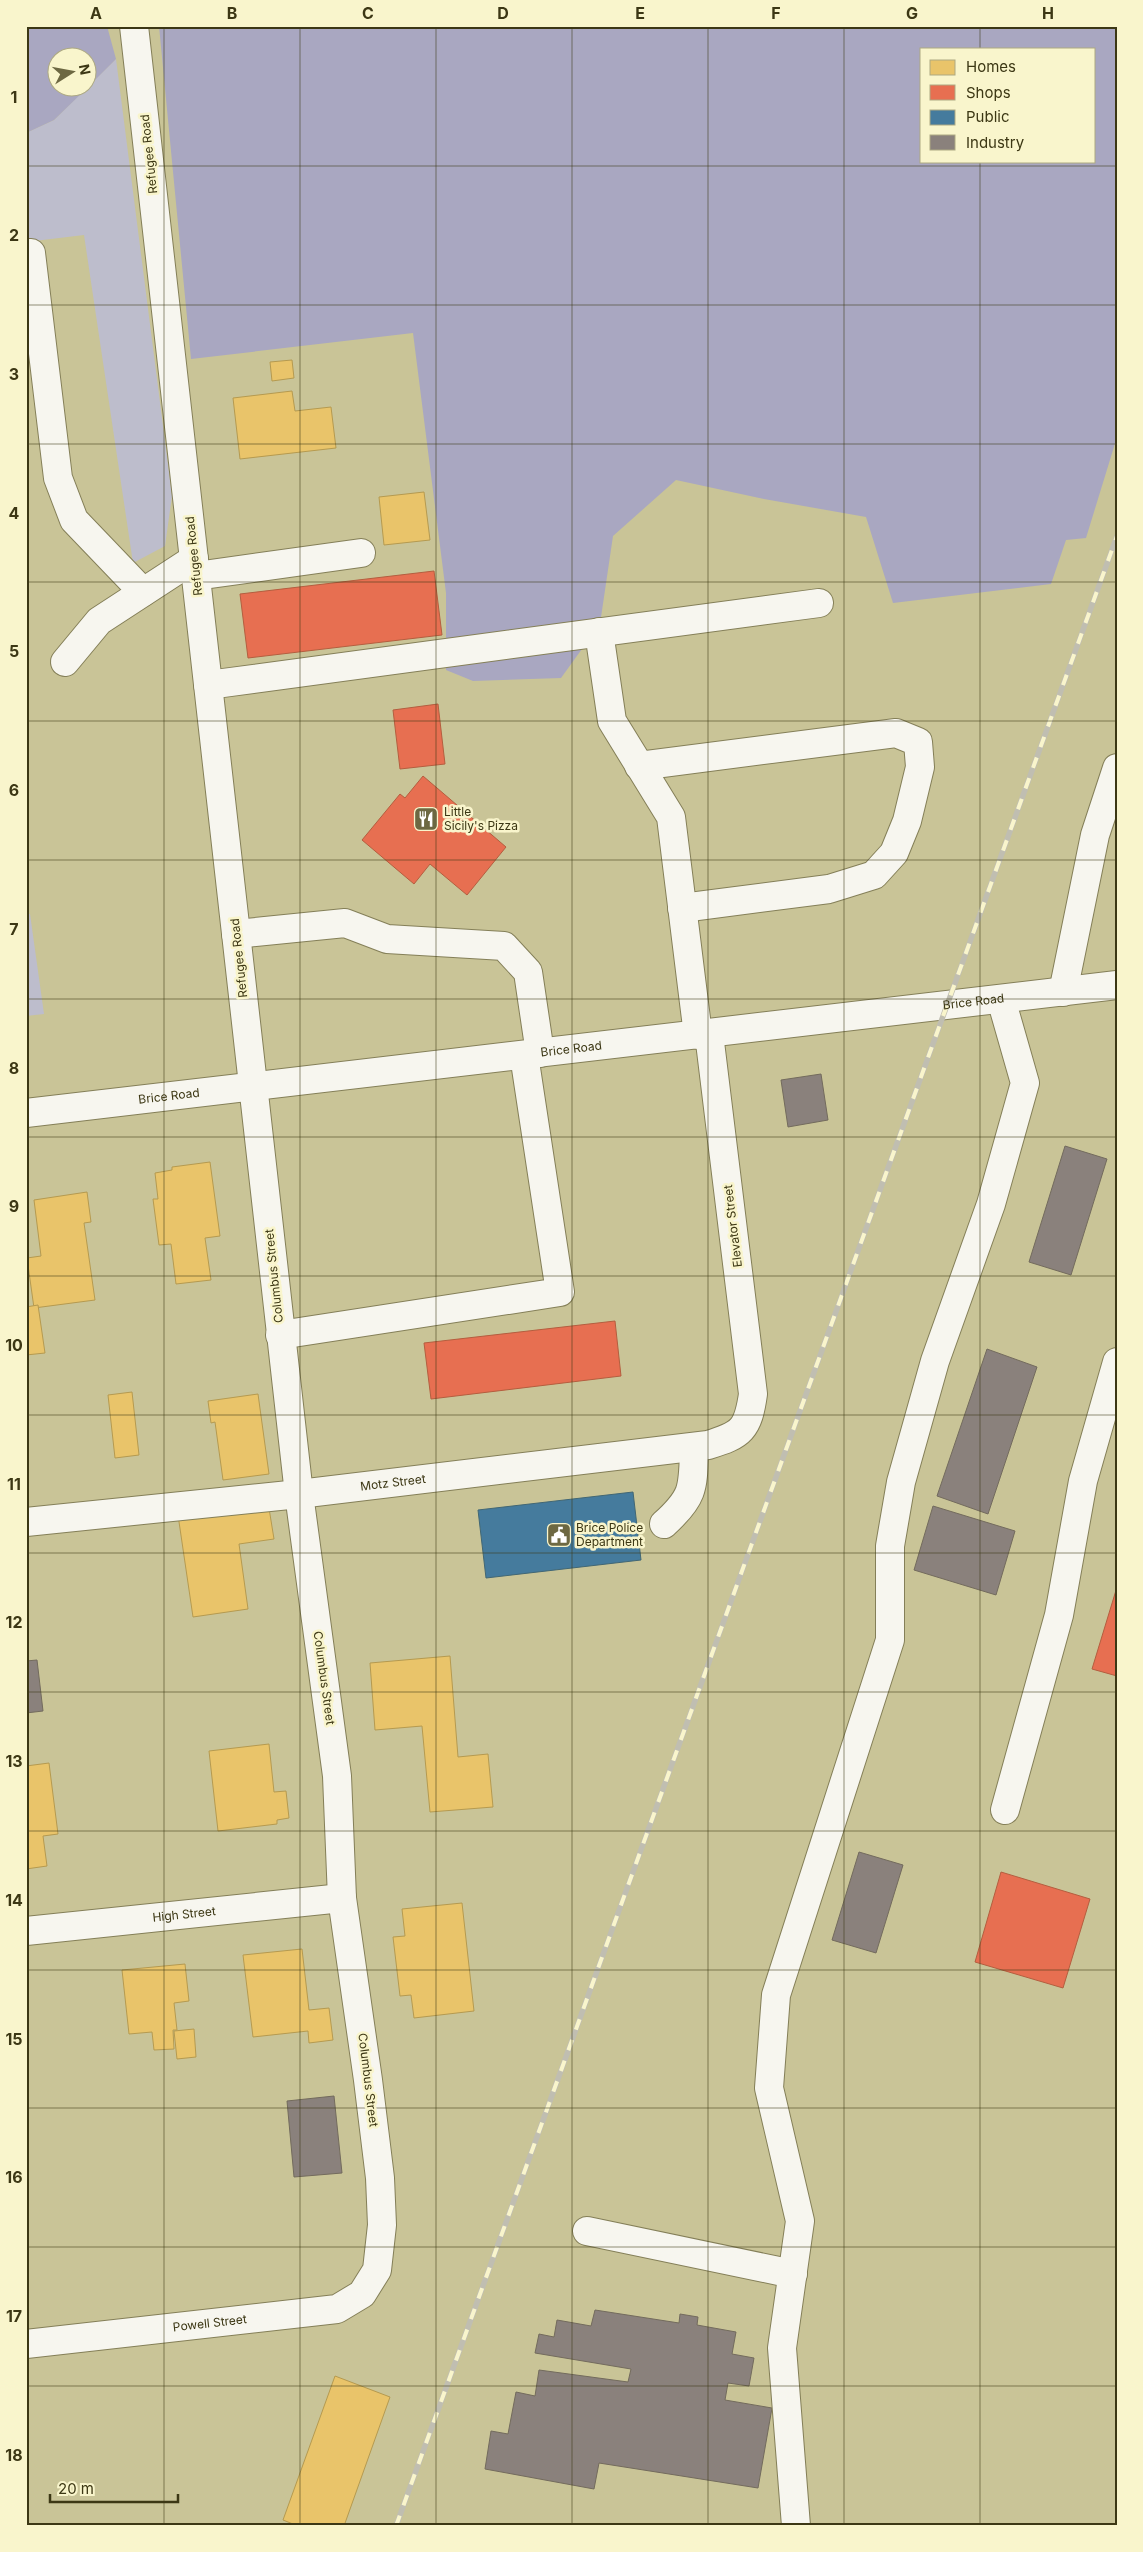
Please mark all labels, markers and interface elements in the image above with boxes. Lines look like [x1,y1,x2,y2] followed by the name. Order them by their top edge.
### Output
[90,3,102,23] text: A
[227,3,237,23] text: B
[362,3,374,23] text: C
[497,3,509,23] text: D
[635,3,645,23] text: E
[771,3,781,23] text: F
[906,3,918,23] text: G
[1042,3,1054,23] text: H
[48,48,98,98] north arrow
[920,48,1096,162] legend
[966,57,1016,76] text: Homes
[76,63,95,76] text: N
[966,83,1011,102] text: Shops
[11,87,17,107] text: 1
[966,107,1009,126] text: Public
[137,114,160,195] street label: Refugee Road
[966,133,1025,152] text: Industry
[9,225,19,245] text: 2
[9,364,19,384] text: 3
[9,503,20,523] text: 4
[182,516,205,597] street label: Refugee Road
[9,641,19,661] text: 5
[9,780,19,800] text: 6
[444,804,518,833] place label: Little Sicily's Pizza
[413,806,439,832] restaurant icon: Little Sicily's Pizza
[227,918,250,999] street label: Refugee Road
[9,919,19,939] text: 7
[942,990,1005,1012] street label: Brice Road
[540,1037,603,1060] street label: Brice Road
[9,1058,19,1078] text: 8
[137,1085,200,1107] street label: Brice Road
[720,1184,745,1268] street label: Elevator Street
[9,1196,19,1216] text: 9
[261,1228,286,1324] street label: Columbus Street
[5,1335,23,1355] text: 10
[359,1471,427,1494] street label: Motz Street
[7,1474,21,1494] text: 11
[576,1520,643,1549] place label: Brice Police Department
[546,1522,572,1548] public building icon: Brice Police Department
[6,1612,22,1632] text: 12
[310,1630,339,1726] street label: Columbus Street
[5,1751,23,1771] text: 13
[5,1890,23,1910] text: 14
[152,1903,217,1925] street label: High Street
[5,2029,23,2049] text: 15
[355,2032,382,2128] street label: Columbus Street
[5,2167,23,2187] text: 16
[6,2306,22,2326] text: 17
[172,2311,248,2334] street label: Powell Street
[5,2445,23,2465] text: 18
[50,2472,178,2504] scale bar
[58,2479,94,2498] text: 20 m

